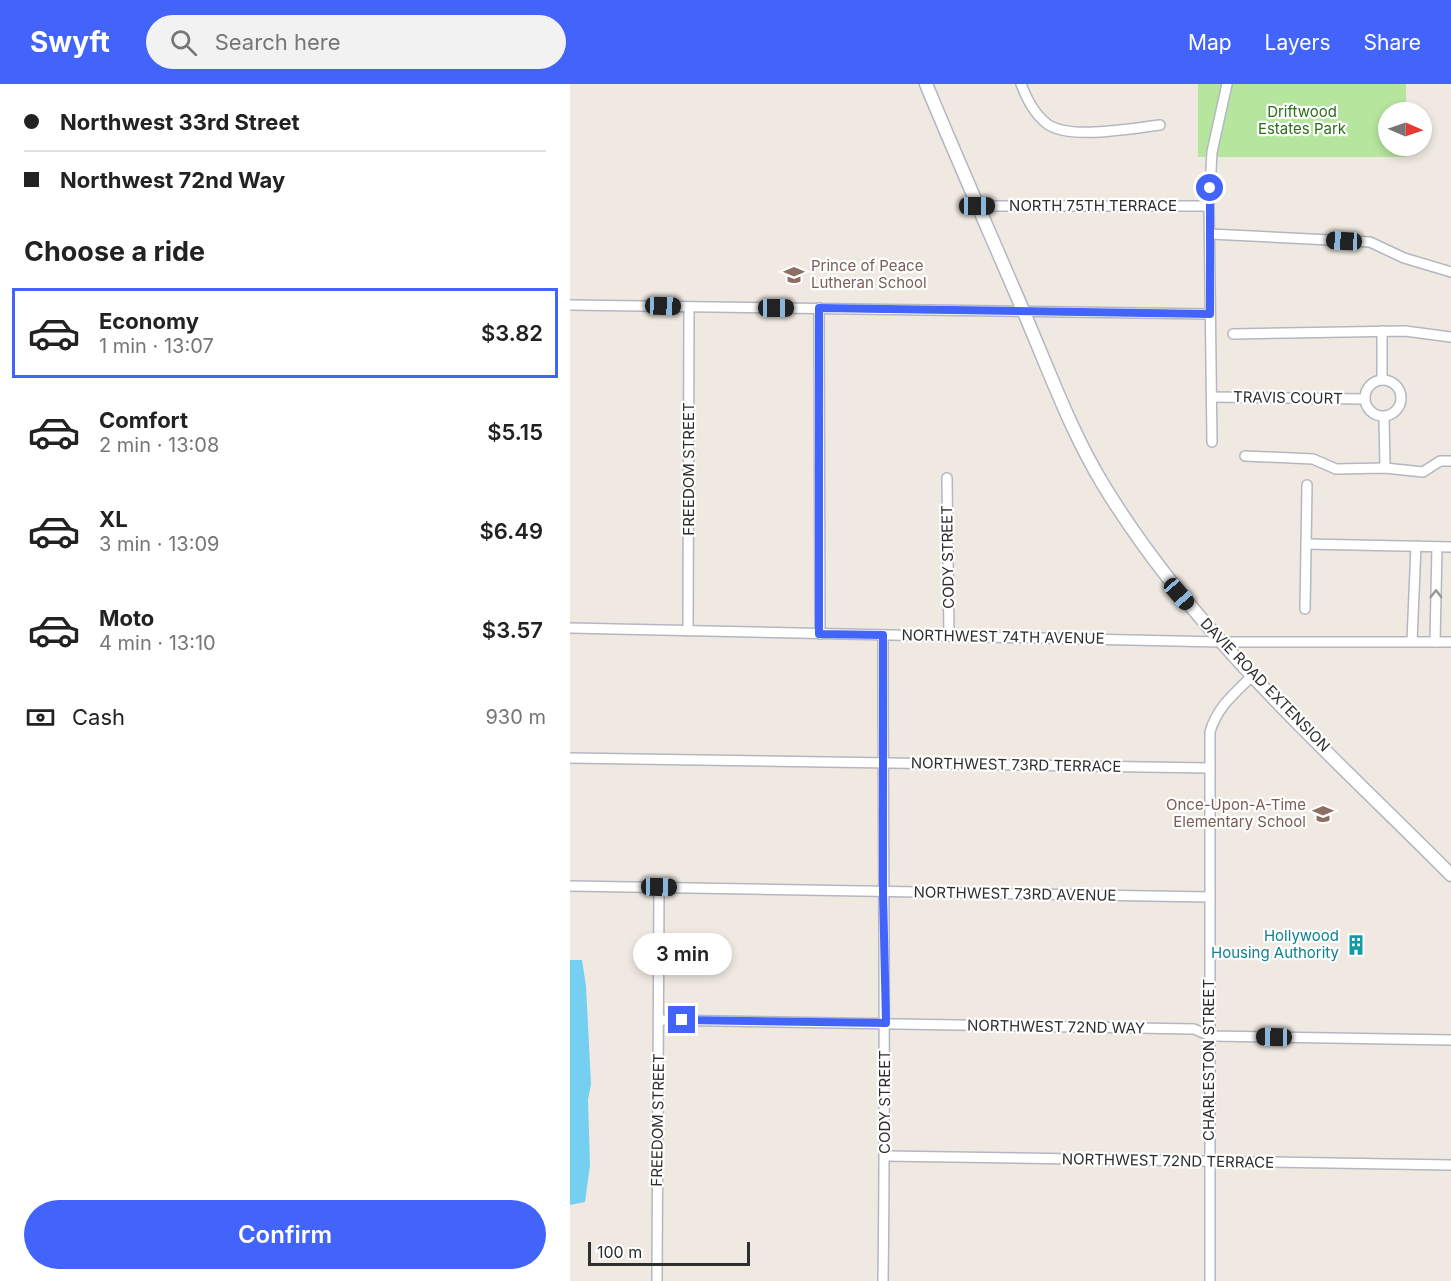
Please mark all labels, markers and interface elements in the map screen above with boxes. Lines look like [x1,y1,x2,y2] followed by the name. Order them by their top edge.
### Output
[146,15,566,69] search box
[30,25,110,59] text: Swyft
[167,26,200,59] icon: search
[215,29,340,55] text: Search here
[1188,30,1232,55] text: Map
[1265,30,1331,55] text: Layers
[1364,30,1421,55] text: Share
[1258,102,1347,138] park label: Driftwood Estates Park
[1378,102,1432,156] north arrow
[1378,102,1432,156] map controls
[60,109,300,135] text: Northwest 33rd Street
[60,167,285,193] text: Northwest 72nd Way
[1196,174,1223,201] route start
[1009,196,1177,215] street label: NORTH 75TH TERRACE
[959,197,995,215] car
[1326,231,1362,251] car
[24,235,205,268] text: Choose a ride
[811,256,927,292] place label: Prince of Peace Lutheran School
[782,263,806,287] school or university icon: Prince of Peace Lutheran School
[645,296,681,316] car
[758,299,794,317] car
[27,306,81,360] icon: car
[99,308,199,334] text: Economy
[481,320,543,346] text: $3.82
[99,334,214,358] text: 1 min · 13:07
[1233,387,1343,408] street label: TRAVIS COURT
[679,402,698,536] street label: FREEDOM STREET
[27,405,81,459] icon: car
[99,407,188,433] text: Comfort
[487,419,543,445] text: $5.15
[99,433,219,457] text: 2 min · 13:08
[27,504,81,558] icon: car
[937,505,958,609] street label: CODY STREET
[99,506,128,532] text: XL
[480,518,543,544] text: $6.49
[99,532,219,556] text: 3 min · 13:09
[1160,575,1198,613] car
[1430,590,1443,599] one-way arrow
[27,603,81,657] icon: car
[99,605,154,631] text: Moto
[1197,614,1334,755] street label: DAVIE ROAD EXTENSION
[482,617,543,643] text: $3.57
[901,625,1105,648] street label: NORTHWEST 74TH AVENUE
[99,631,216,655] text: 4 min · 13:10
[24,701,57,734] icon: cash
[72,704,125,730] text: Cash
[485,705,546,729] text: 930 m
[911,753,1121,776] street label: NORTHWEST 73RD TERRACE
[1166,795,1306,831] place label: Once-Upon-A-Time Elementary School
[1311,802,1335,826] school or university icon: Once-Upon-A-Time Elementary School
[641,878,677,896] car
[913,882,1117,905] street label: NORTHWEST 73RD AVENUE
[1211,926,1340,962] place label: Hollywood Housing Authority
[633,933,732,975] callout: 3 min
[1344,933,1368,957] building icon: Hollywood Housing Authority
[656,942,709,966] text: 3 min
[1199,979,1218,1141] street label: CHARLESTON STREET
[668,1006,695,1033] route end
[967,1015,1145,1038] street label: NORTHWEST 72ND WAY
[1256,1028,1292,1046] car
[875,1050,894,1154] street label: CODY STREET
[647,1053,668,1187] street label: FREEDOM STREET
[1062,1149,1274,1172] street label: NORTHWEST 72ND TERRACE
[24,1200,546,1269] button: Confirm
[588,1239,750,1266] scale bar
[597,1242,642,1262] text: 100 m

